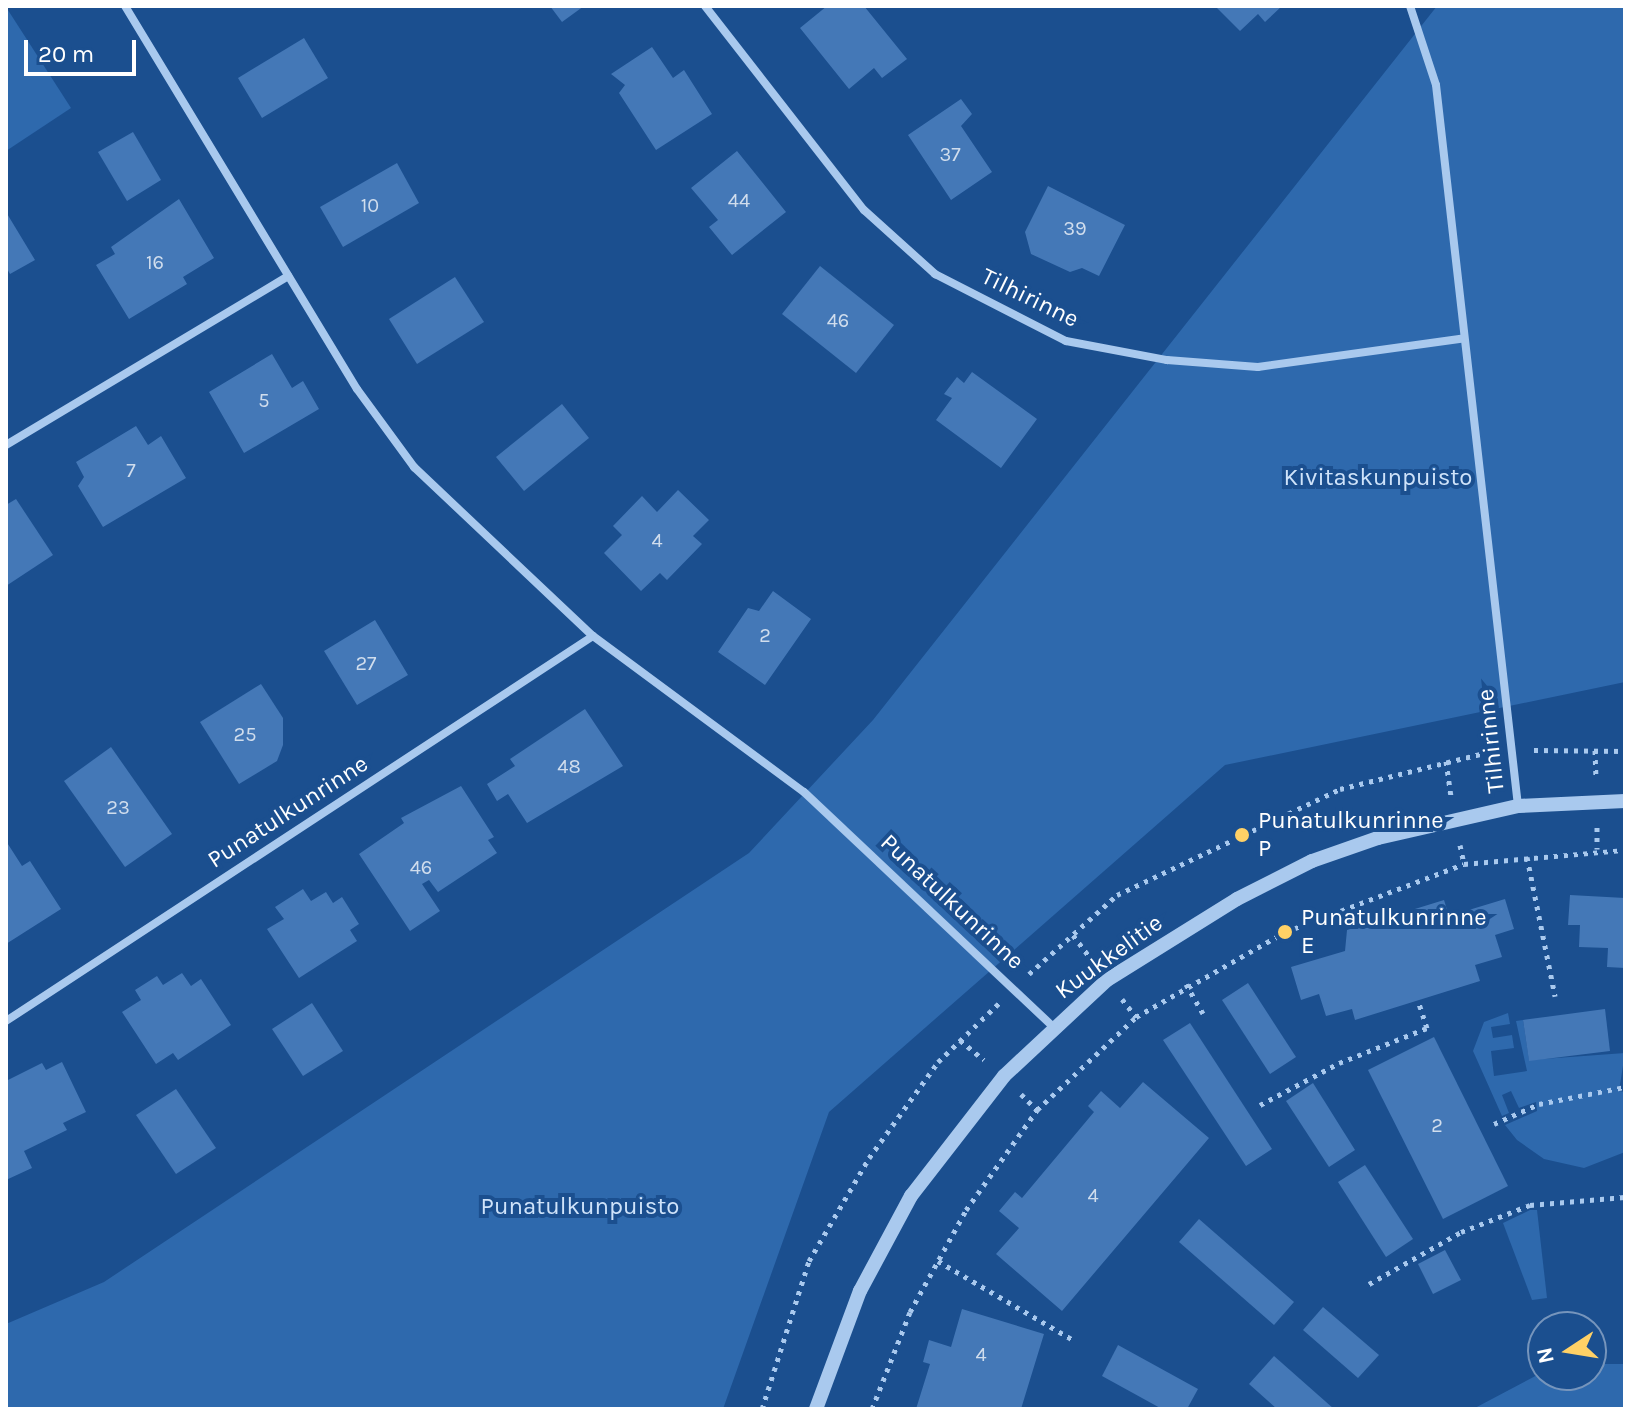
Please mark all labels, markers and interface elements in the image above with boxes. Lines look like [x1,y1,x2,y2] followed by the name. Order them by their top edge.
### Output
[28,24,140,74] scale bar
[38,40,94,68] text: 20 m
[939,142,961,166] house number: 37
[728,188,750,212] house number: 44
[361,193,379,217] house number: 10
[1063,216,1087,240] house number: 39
[146,250,164,274] house number: 16
[977,262,1083,334] street label: Tilhirinne
[827,308,849,332] house number: 46
[258,388,270,412] house number: 5
[126,458,136,482] house number: 7
[1284,464,1472,492] park label: Kivitaskunpuisto
[651,528,663,552] house number: 4
[759,623,771,647] house number: 2
[356,651,376,675] house number: 27
[1471,687,1511,795] street label: Tilhirinne
[234,722,256,746] house number: 25
[202,749,374,875] street label: Punatulkunrinne
[557,754,581,778] house number: 48
[106,795,130,819] house number: 23
[1258,807,1443,863] place label: Punatulkunrinne P
[1233,826,1251,844] marker: Punatulkunrinne P
[874,828,1030,976] street label: Punatulkunrinne
[410,855,432,879] house number: 46
[1301,904,1486,960] place label: Punatulkunrinne E
[1050,908,1168,1006] street label: Kuukkelitie
[1276,923,1294,941] marker: Punatulkunrinne E
[1431,1113,1443,1137] house number: 2
[1087,1183,1099,1207] house number: 4
[481,1193,679,1221] park label: Punatulkunpuisto
[1527,1311,1607,1391] north arrow
[975,1342,987,1366] house number: 4
[1531,1345,1560,1366] text: N

